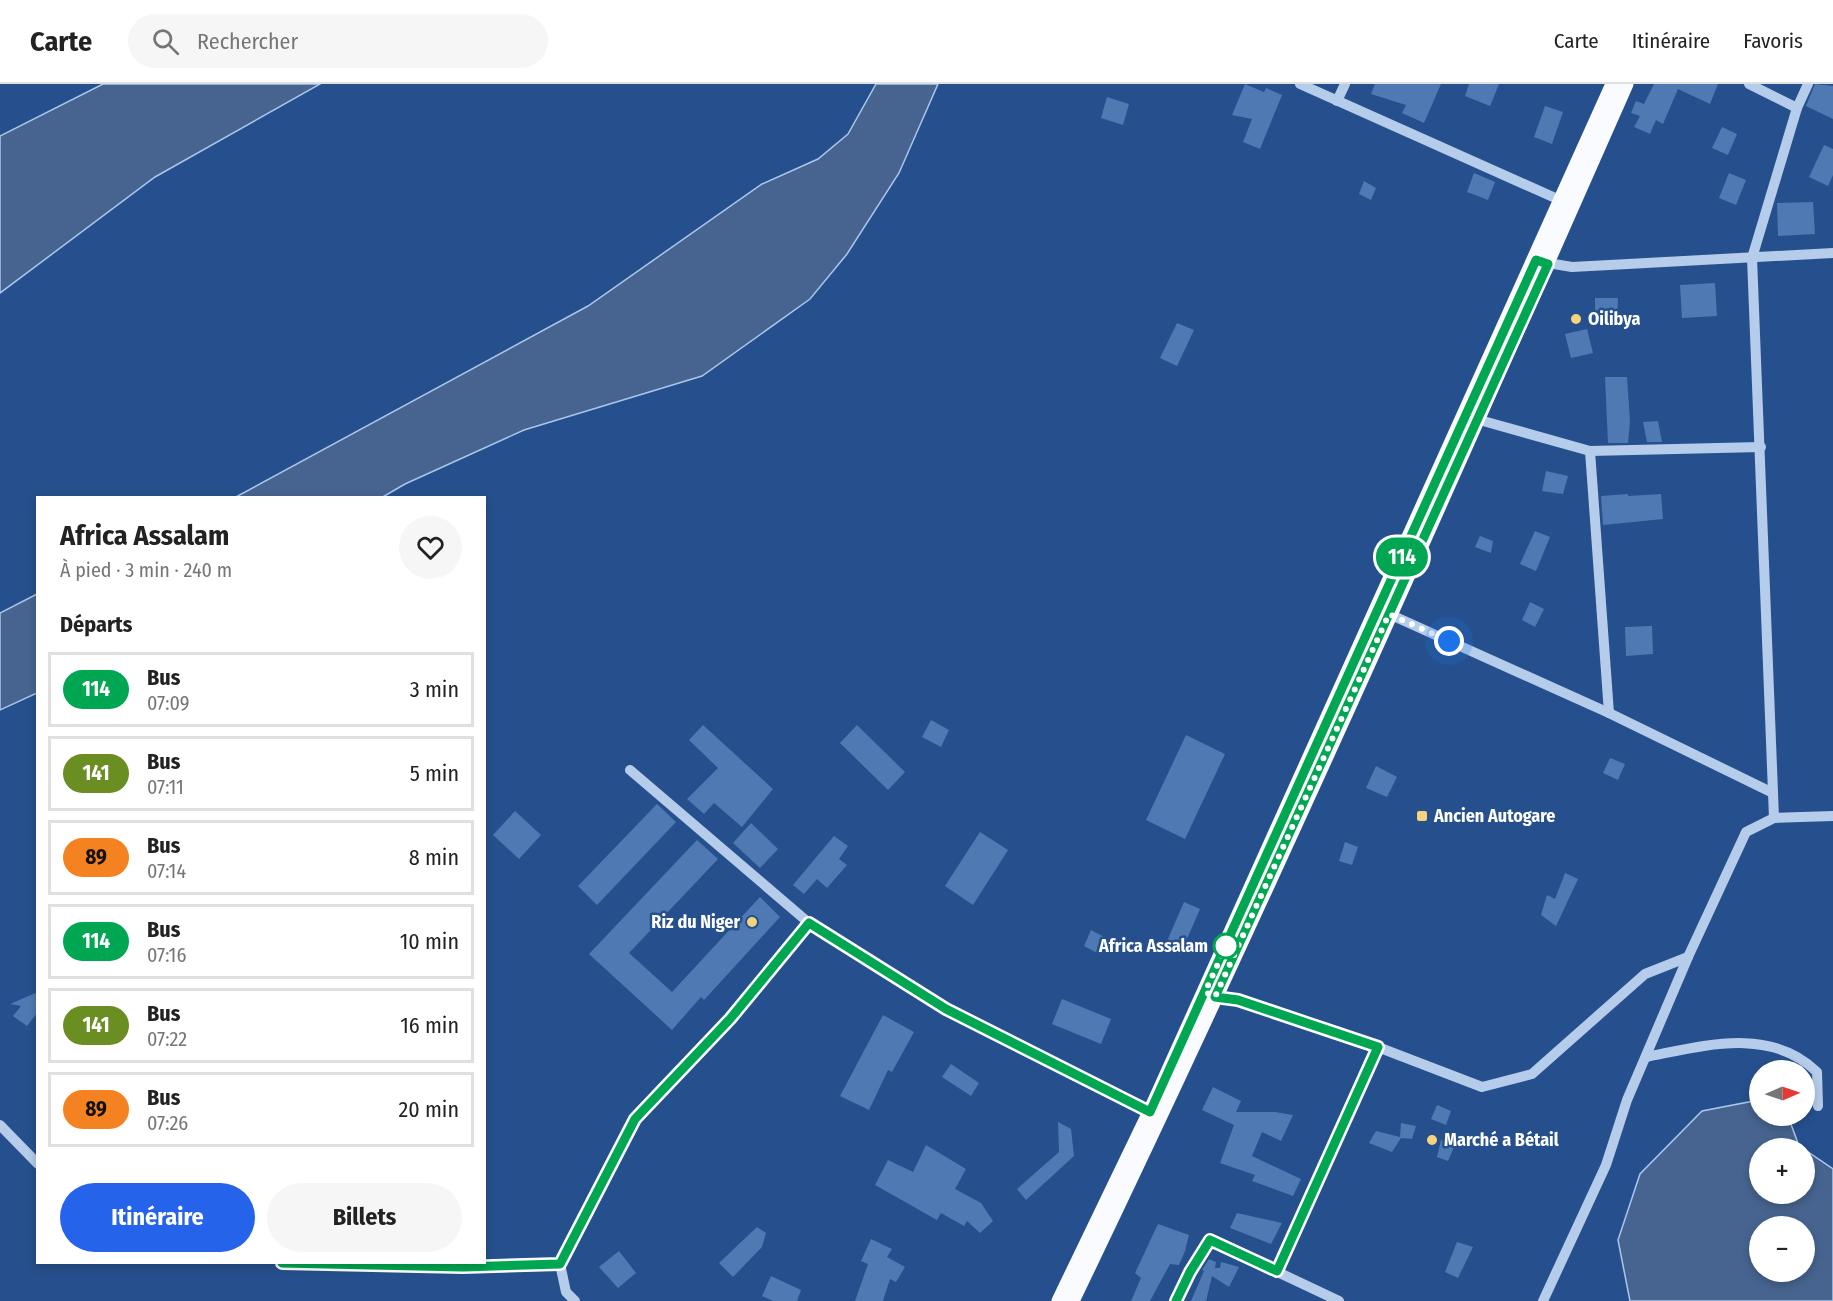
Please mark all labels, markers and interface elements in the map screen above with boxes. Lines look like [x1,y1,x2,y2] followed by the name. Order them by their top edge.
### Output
[128,14,548,68] search box
[30,25,92,58] text: Carte
[149,25,182,58] icon: search
[197,28,298,55] text: Rechercher
[1554,28,1599,54] text: Carte
[1632,28,1710,54] text: Itinéraire
[1743,28,1803,54] text: Favoris
[1588,308,1640,330] place label: Oilibya
[1569,312,1583,326] marker: Oilibya
[399,516,462,579] button: heart
[60,519,229,552] text: Africa Assalam
[1368,538,1436,576] line badge: 114
[1388,544,1416,570] text: 114
[60,558,232,582] text: À pied · 3 min · 240 m
[60,611,132,638] text: Départs
[1434,626,1464,656] your location
[147,664,180,691] text: Bus
[82,676,110,702] text: 114
[410,676,459,703] text: 3 min
[147,691,189,715] text: 07:09
[147,748,180,775] text: Bus
[82,760,110,786] text: 141
[410,760,459,787] text: 5 min
[147,775,184,799] text: 07:11
[1433,805,1555,827] place label: Ancien Autogare
[1415,809,1429,823] marker: Ancien Autogare
[147,832,180,859] text: Bus
[85,844,107,870] text: 89
[409,844,459,871] text: 8 min
[147,859,186,883] text: 07:14
[651,911,740,933] place label: Riz du Niger
[745,915,759,929] marker: Riz du Niger
[147,916,180,943] text: Bus
[82,928,110,954] text: 114
[400,928,459,955] text: 10 min
[1213,933,1239,959] marker: Africa Assalam
[1098,935,1208,957] place label: Africa Assalam
[147,943,186,967] text: 07:16
[147,1000,180,1027] text: Bus
[82,1012,110,1038] text: 141
[400,1012,459,1039] text: 16 min
[147,1027,187,1051] text: 07:22
[1749,1060,1815,1126] north arrow
[1749,1060,1815,1282] map controls
[147,1084,180,1111] text: Bus
[85,1096,107,1122] text: 89
[399,1096,459,1123] text: 20 min
[147,1111,188,1135] text: 07:26
[1444,1129,1559,1151] place label: Marché a Bétail
[1425,1133,1439,1147] marker: Marché a Bétail
[1749,1138,1815,1204] button: +
[60,1183,255,1252] button: Itinéraire
[267,1183,462,1252] button: Billets
[1749,1216,1815,1282] button: −

